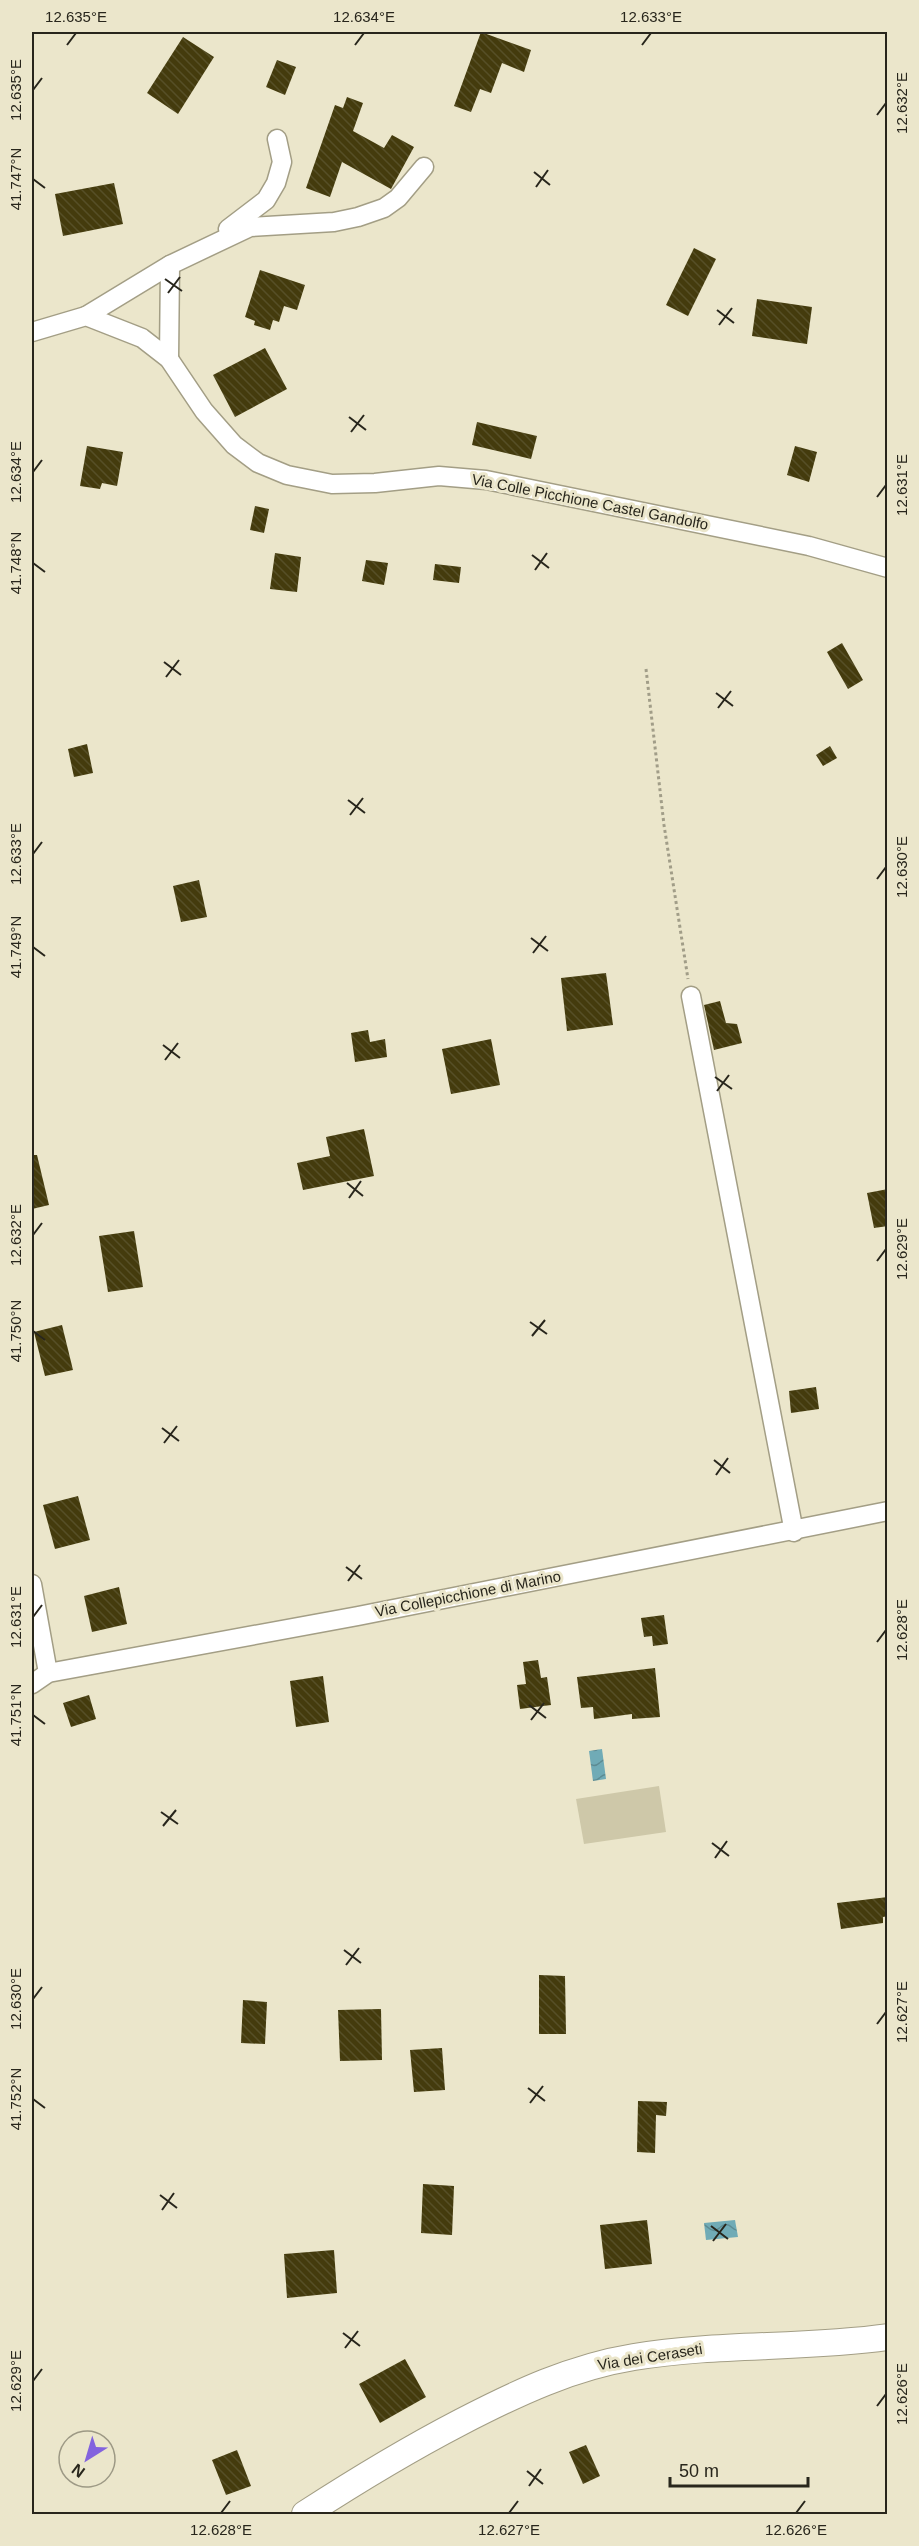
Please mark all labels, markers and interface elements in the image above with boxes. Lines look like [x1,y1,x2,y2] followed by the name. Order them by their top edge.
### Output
[45,8,107,25] text: 12.635°E
[333,8,395,25] text: 12.634°E
[620,8,682,25] text: 12.633°E
[7,59,24,121] text: 12.635°E
[893,72,910,134] text: 12.632°E
[7,148,24,210] text: 41.747°N
[7,441,24,503] text: 12.634°E
[893,454,910,516] text: 12.631°E
[470,470,710,533] street label: Via Colle Picchione Castel Gandolfo
[7,532,24,594] text: 41.748°N
[7,823,24,885] text: 12.633°E
[893,836,910,898] text: 12.630°E
[7,916,24,978] text: 41.749°N
[7,1204,24,1266] text: 12.632°E
[893,1218,910,1280] text: 12.629°E
[7,1300,24,1362] text: 41.750°N
[374,1567,562,1620] street label: Via Collepicchione di Marino
[7,1586,24,1648] text: 12.631°E
[893,1599,910,1661] text: 12.628°E
[7,1684,24,1746] text: 41.751°N
[7,1968,24,2030] text: 12.630°E
[893,1981,910,2043] text: 12.627°E
[7,2068,24,2130] text: 41.752°N
[596,2340,703,2373] street label: Via dei Ceraseti
[7,2350,24,2412] text: 12.629°E
[893,2363,910,2425] text: 12.626°E
[57,2429,117,2489] north arrow
[670,2450,808,2488] scale bar
[69,2460,88,2481] text: N
[679,2461,719,2481] text: 50 m
[190,2521,252,2538] text: 12.628°E
[478,2521,540,2538] text: 12.627°E
[765,2521,827,2538] text: 12.626°E

